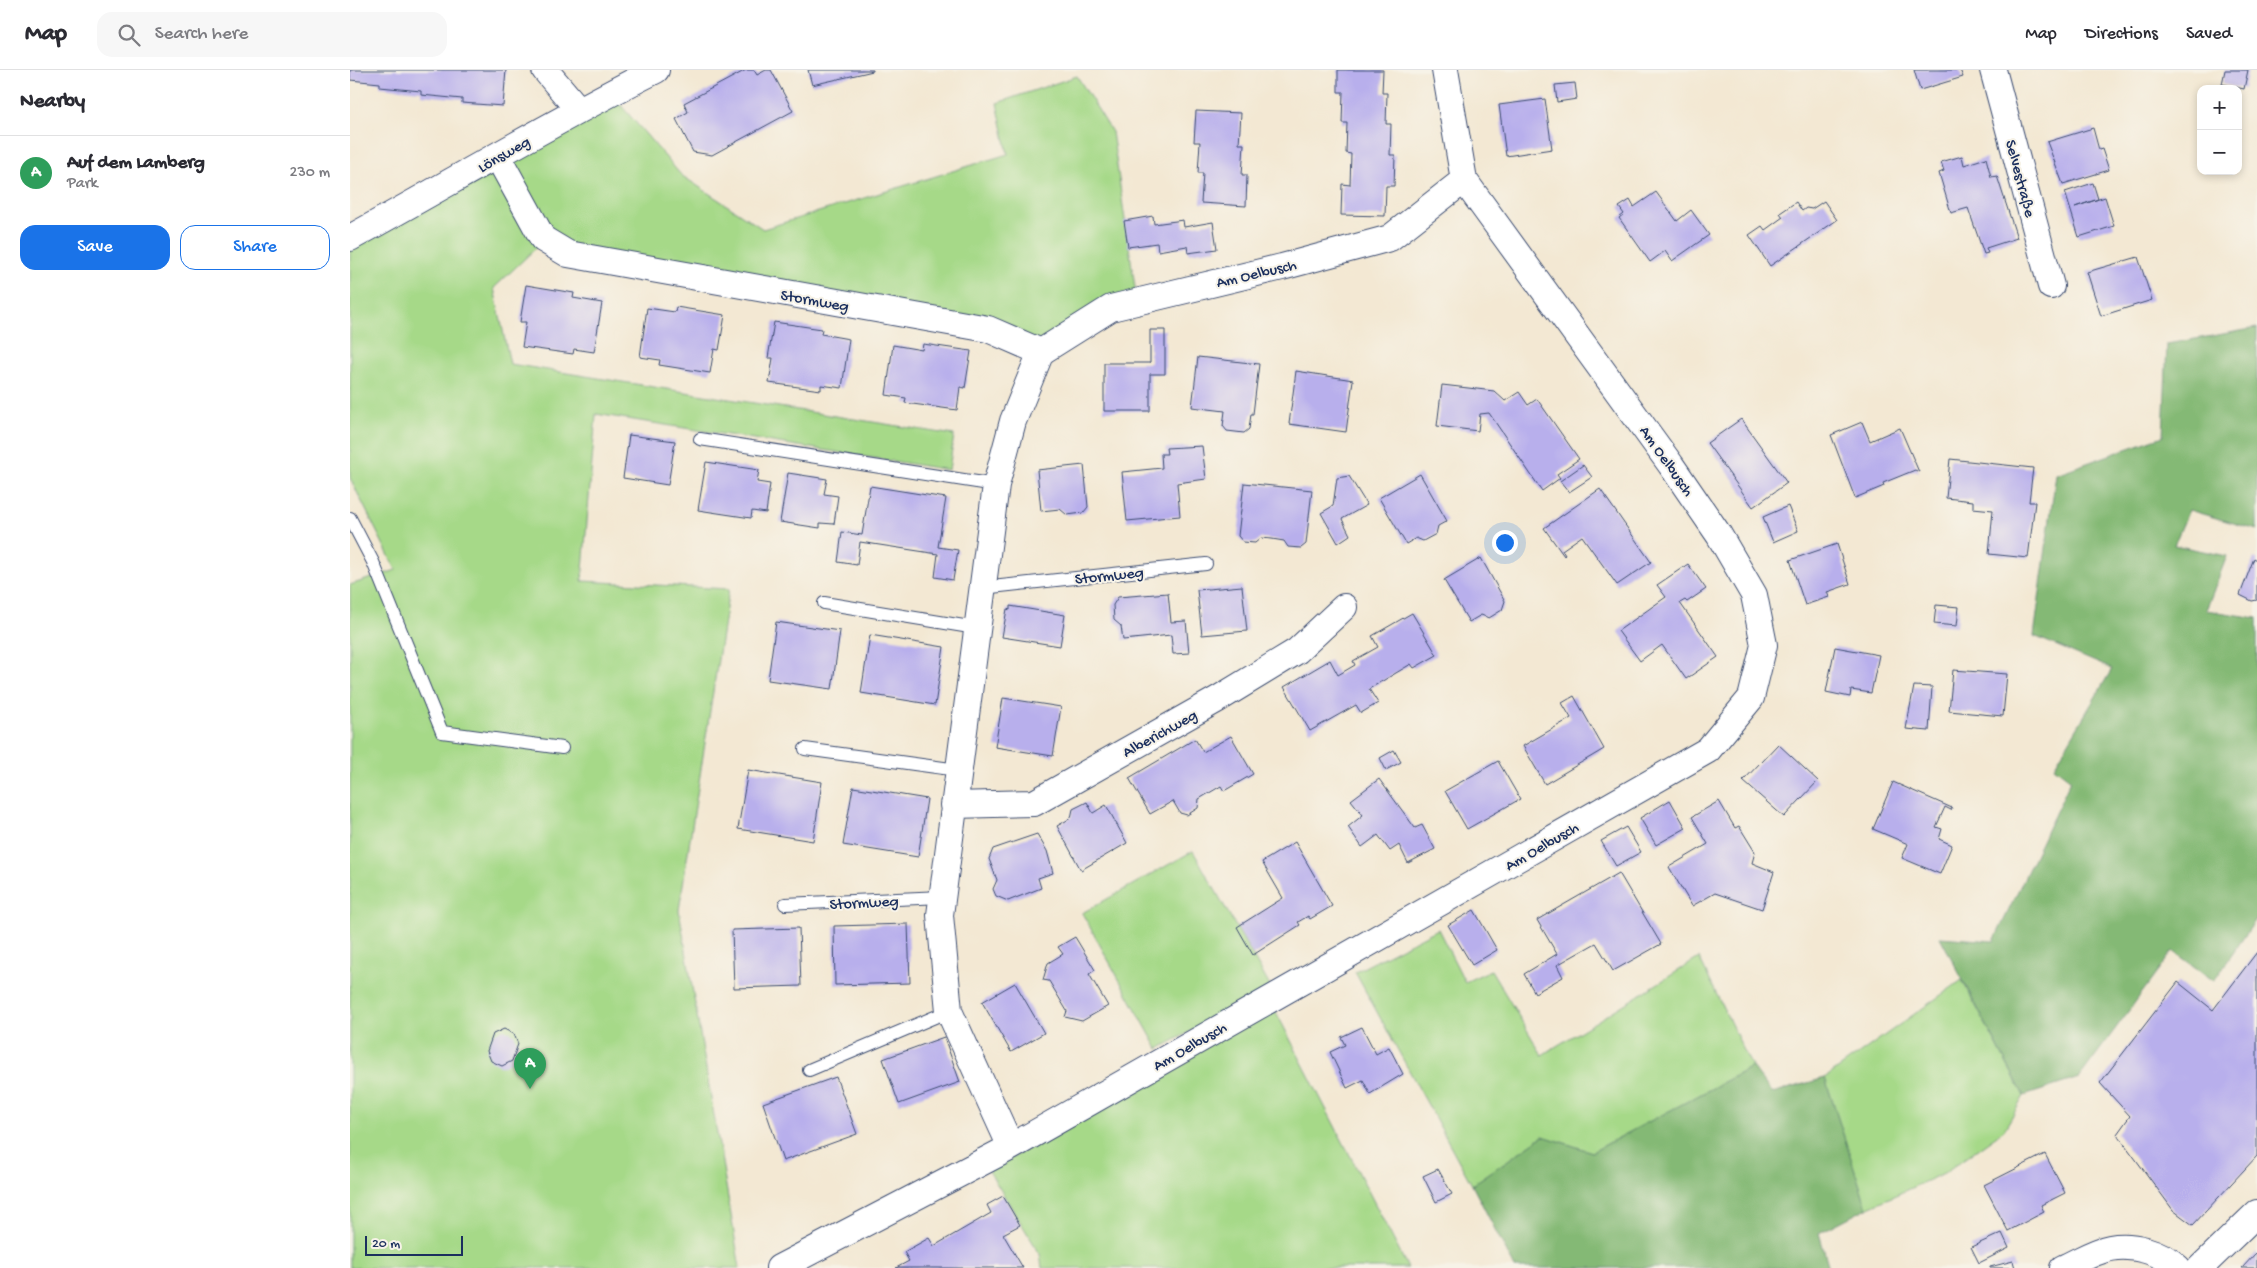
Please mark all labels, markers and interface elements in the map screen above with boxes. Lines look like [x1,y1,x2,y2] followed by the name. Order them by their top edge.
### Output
[97,12,447,57] search box
[25,20,67,49] text: Map
[115,21,143,49] icon: search
[155,23,248,46] text: Search here
[2025,24,2057,45] text: Map
[2085,24,2158,45] text: Directions
[2186,24,2232,45] text: Saved
[2197,85,2242,175] map controls
[2197,85,2242,130] button: +
[20,90,85,115] text: Nearby
[2197,130,2242,175] button: −
[475,133,534,179] street label: Lönsweg
[1999,138,2038,220] street label: Selvestraße
[67,152,205,175] text: Auf dem Lamberg
[31,164,41,183] text: A
[290,164,330,183] text: 230 m
[67,175,98,194] text: Park
[20,225,170,270] button: Save
[180,225,330,270] button: Share
[1215,257,1299,294] street label: Am Oelbusch
[779,287,850,318] street label: Stormweg
[1634,423,1697,501] street label: Am Oelbusch
[1492,530,1518,556] your location
[1074,564,1145,591] street label: Stormweg
[1120,707,1201,763] street label: Alberichweg
[1503,819,1583,877] street label: Am Oelbusch
[829,893,899,916] street label: Stormweg
[1151,1019,1231,1077] street label: Am Oelbusch
[514,1048,546,1089] pin: A
[365,1233,462,1256] scale bar
[372,1236,400,1253] text: 20 m

